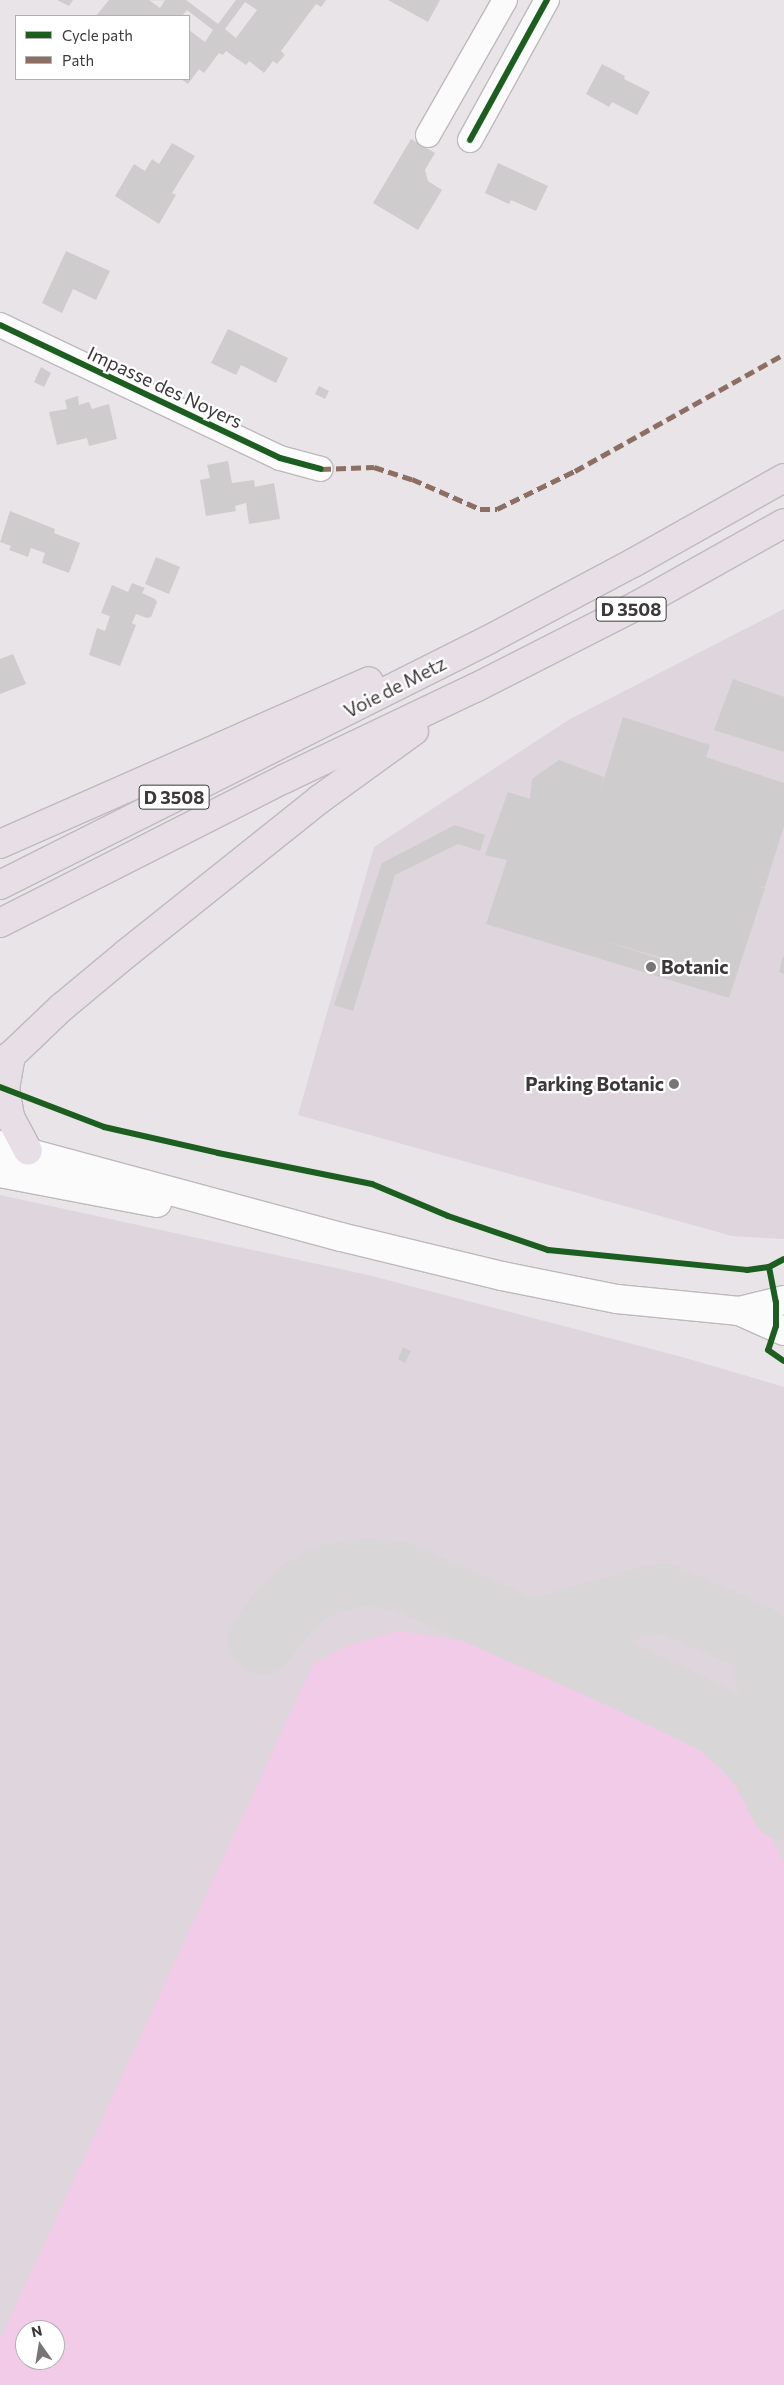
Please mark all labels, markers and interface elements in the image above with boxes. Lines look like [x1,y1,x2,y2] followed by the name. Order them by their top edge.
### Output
[15,15,190,80] legend
[62,26,133,44] text: Cycle path
[62,51,94,69] text: Path
[84,341,246,433] street label: Impasse des Noyers
[595,594,667,624] road number: D 3508
[340,652,450,722] street label: Voie de Metz
[138,782,210,812] road number: D 3508
[661,956,728,978] place label: Botanic
[645,961,657,973] marker: Botanic
[525,1073,664,1095] place label: Parking Botanic
[668,1078,680,1090] marker: Parking Botanic
[15,2320,65,2370] north arrow
[30,2321,44,2340] text: N

